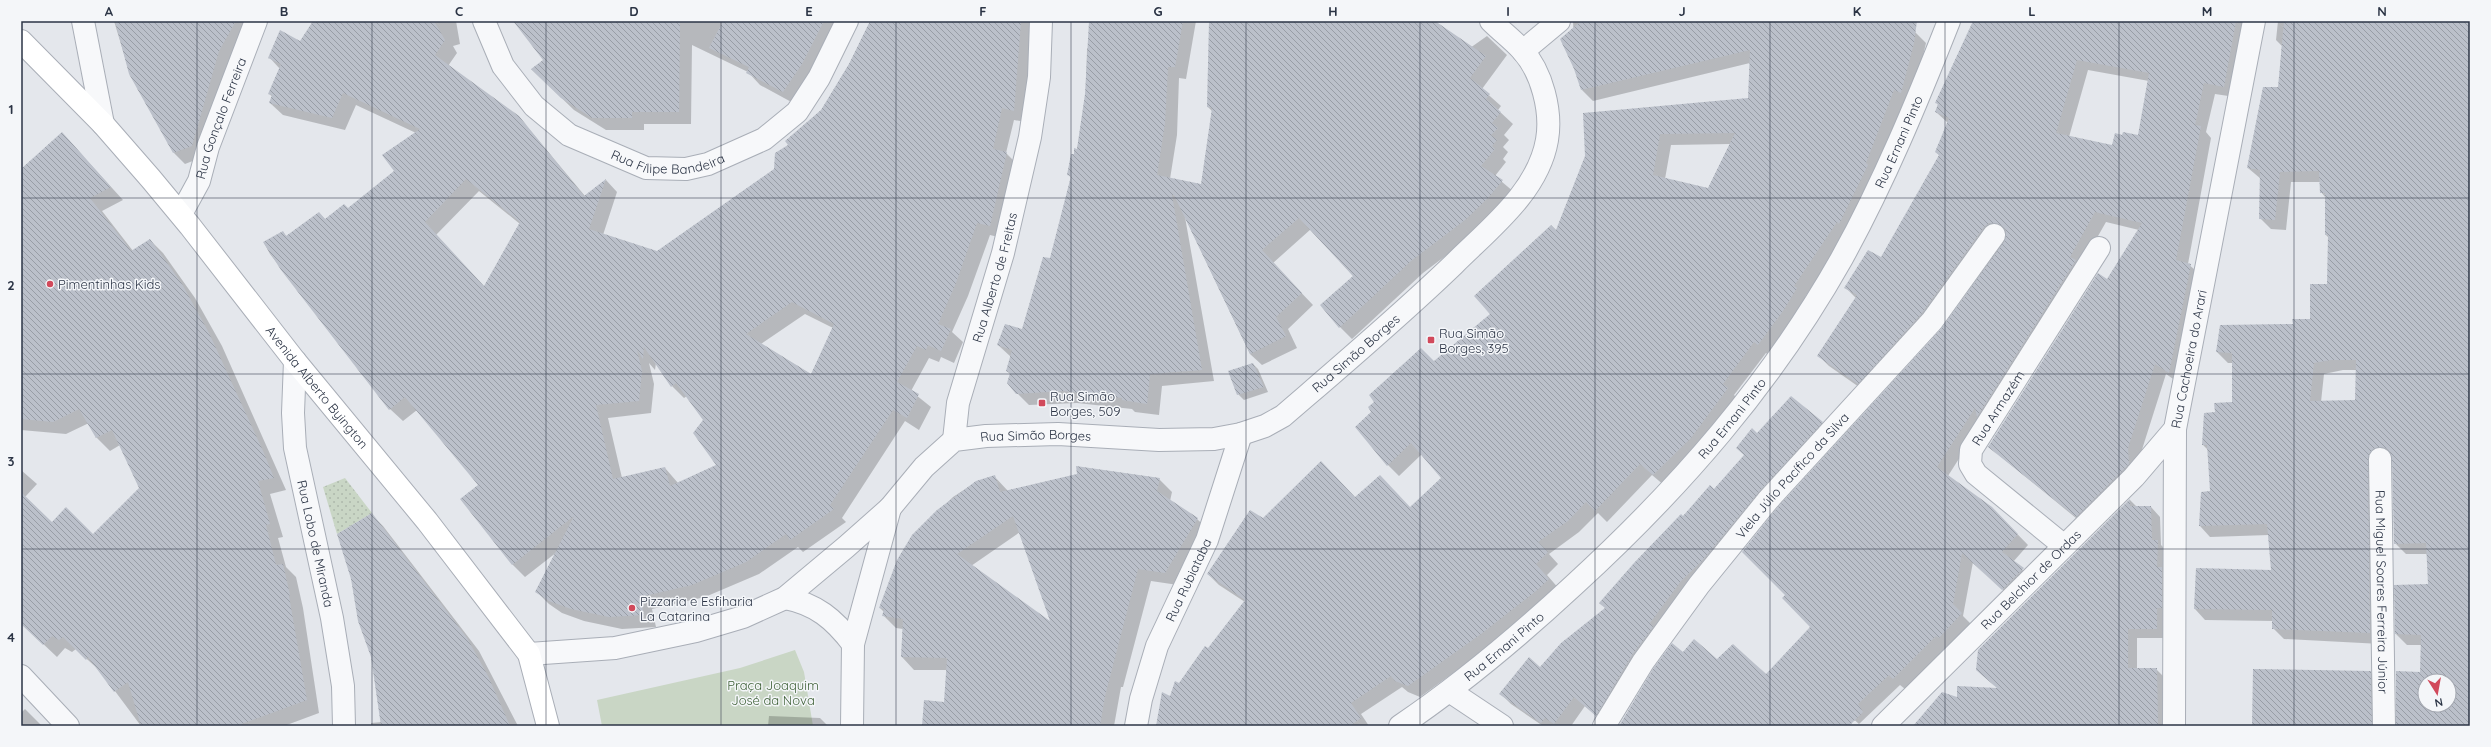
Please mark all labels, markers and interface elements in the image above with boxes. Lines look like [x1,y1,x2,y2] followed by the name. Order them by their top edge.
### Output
[105,3,114,19] text: A
[280,3,288,19] text: B
[455,3,463,19] text: C
[629,3,639,19] text: D
[805,3,813,19] text: E
[979,3,987,19] text: F
[1153,3,1163,19] text: G
[1328,3,1338,19] text: H
[1506,3,1510,19] text: I
[1678,3,1686,19] text: J
[1853,3,1862,19] text: K
[2028,3,2036,19] text: L
[2202,3,2212,19] text: M
[2377,3,2387,19] text: N
[192,55,249,181] street label: Rua Gonçalo Ferreira
[1871,93,1926,191] street label: Rua Ernani Pinto
[8,101,14,117] text: 1
[609,146,727,177] street label: Rua Filipe Bandeira
[969,211,1020,344] street label: Rua Alberto de Freitas
[58,276,160,292] place label: Pimentinhas Kids
[7,277,15,293] text: 2
[45,279,55,289] marker: Pimentinhas Kids
[2167,288,2210,430] street label: Rua Cachoeira do Arari
[1309,310,1403,396] street label: Rua Simão Borges
[263,323,372,452] street label: Avenida Alberto Byington
[1439,325,1509,356] place label: Rua Simão Borges, 395
[1426,335,1436,345] marker: Rua Simão Borges, 395
[1968,367,2028,448] street label: Rua Armazém
[1694,375,1769,462] street label: Rua Ernani Pinto
[1050,388,1121,419] place label: Rua Simão Borges, 509
[1037,398,1047,408] marker: Rua Simão Borges, 509
[1732,409,1852,542] street label: Viela Júlio Pacífico da Silva
[979,426,1092,445] street label: Rua Simão Borges
[8,453,15,469] text: 3
[294,478,337,609] street label: Rua Lobo de Miranda
[2372,490,2392,694] street label: Rua Miguel Soares Ferreira Júnior
[1977,526,2084,633] street label: Rua Belchior de Ordas
[1162,536,1215,624] street label: Rua Rubiataba
[640,593,753,624] place label: Pizzaria e Esfiharia La Catarina
[627,603,637,613] marker: Pizzaria e Esfiharia La Catarina
[1461,608,1547,684] street label: Rua Ernani Pinto
[7,629,15,645] text: 4
[2417,673,2457,713] north arrow
[727,677,819,708] park label: Praça Joaquim José da Nova
[2434,695,2444,710] text: N

